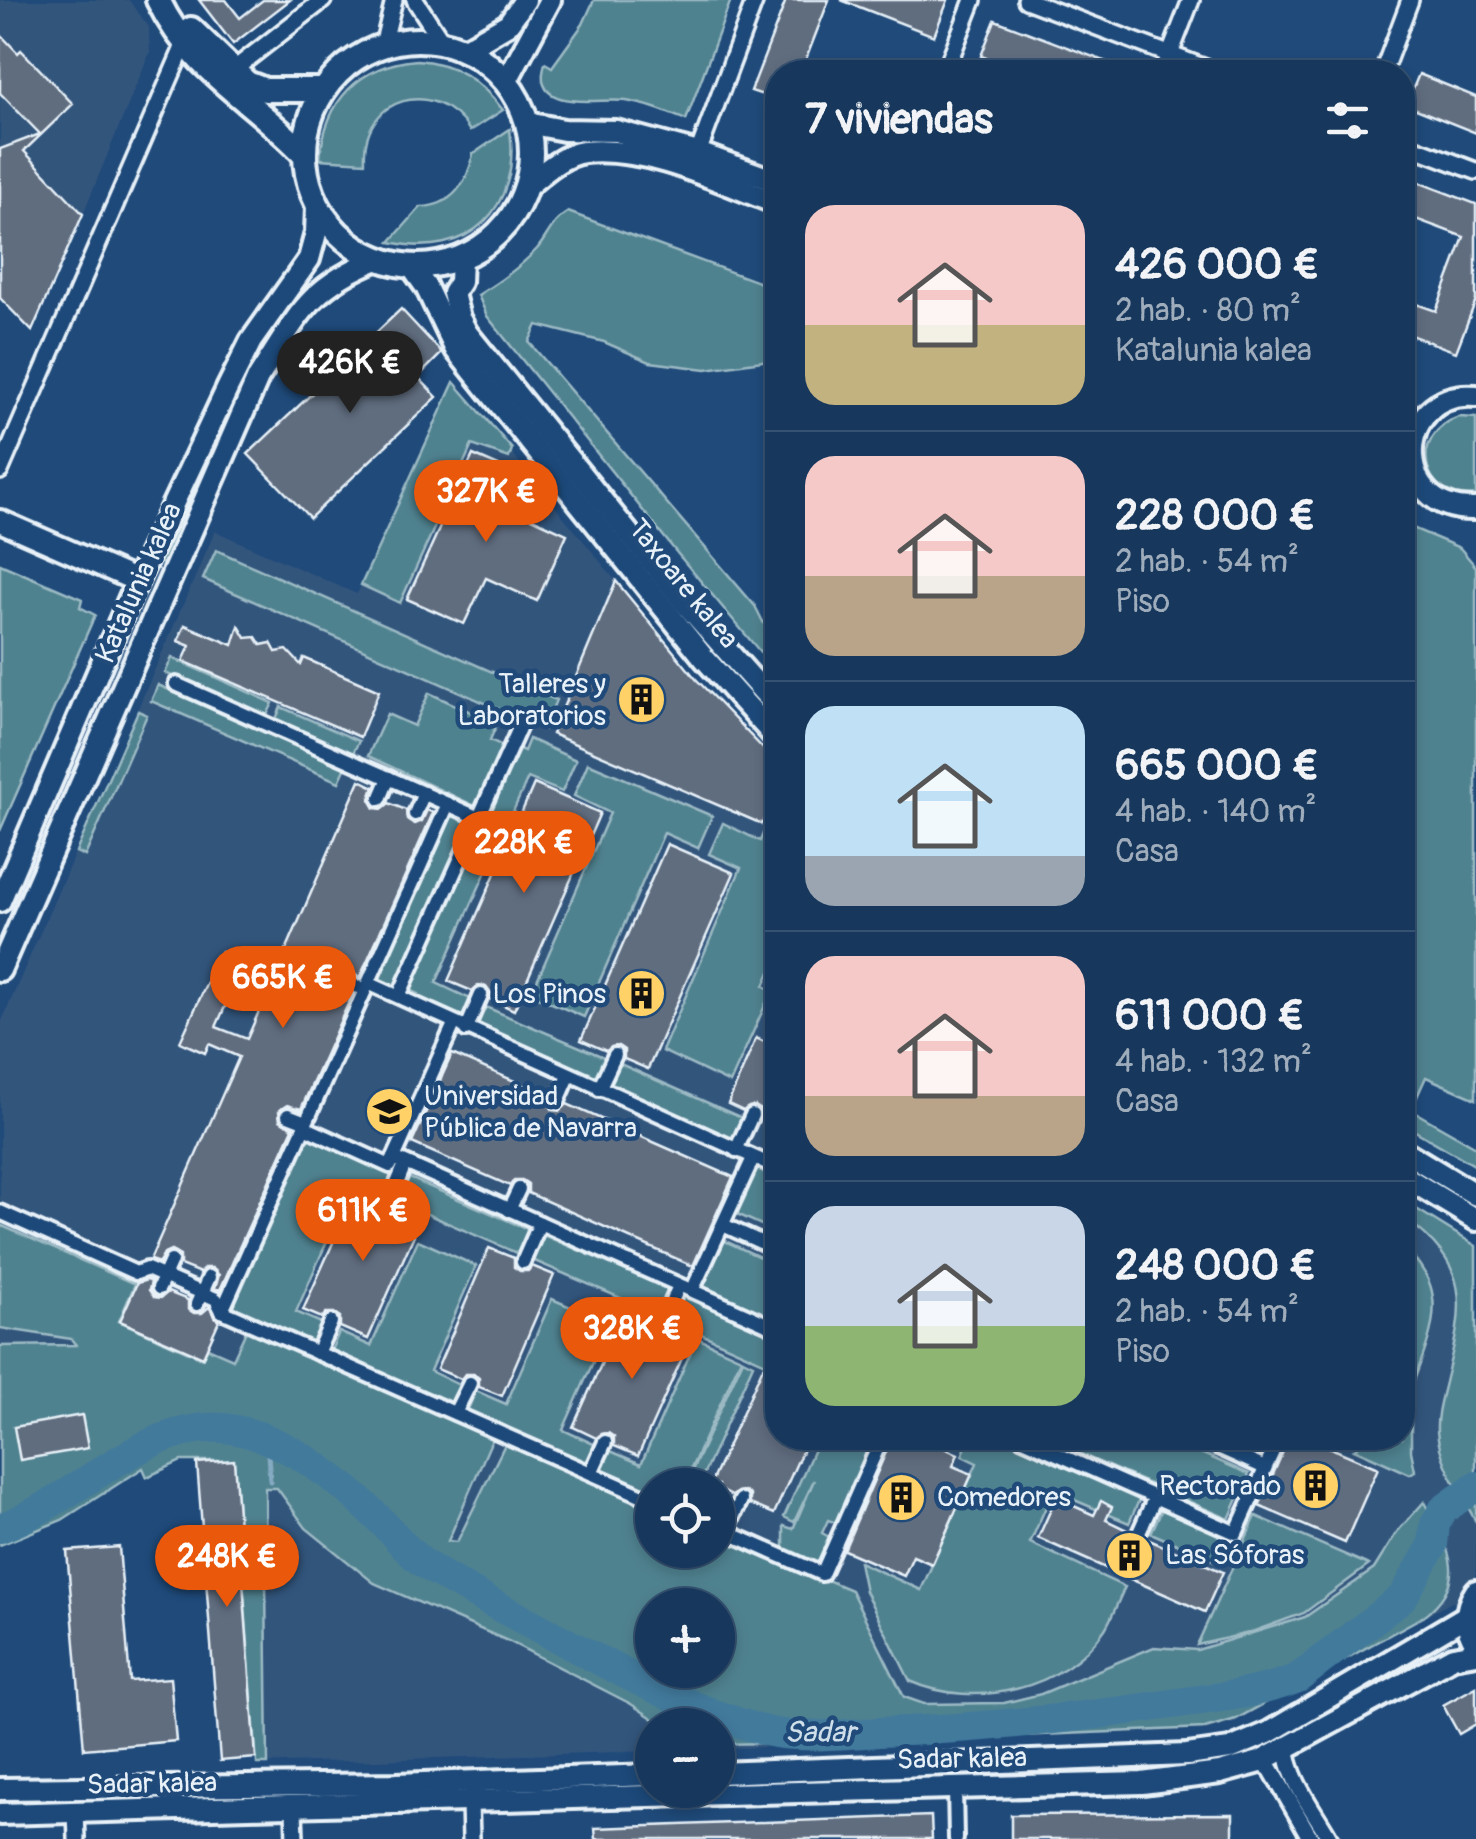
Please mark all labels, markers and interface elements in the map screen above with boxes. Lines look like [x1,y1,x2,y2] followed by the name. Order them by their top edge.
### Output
[1320,93,1375,148] icon: filters
[805,94,993,146] text: 7 viviendas
[1115,239,1319,291] text: 426 000 €
[885,245,1005,365] icon: home
[1115,291,1301,331] text: 2 hab. · 80 m²
[269,331,431,416] pin: 426K €
[1115,331,1312,371] text: Katalunia kalea
[299,343,401,383] text: 426K €
[405,460,567,545] pin: 327K €
[436,472,536,512] text: 327K €
[1115,490,1315,542] text: 228 000 €
[885,496,1005,616] icon: home
[88,497,190,669] street label: Katalunia kalea
[620,512,746,656] street label: Taxoare kalea
[1115,542,1299,582] text: 2 hab. · 54 m²
[1115,582,1170,622] text: Piso
[457,667,606,734] place label: Talleres y Laboratorios
[615,674,667,726] building icon: Talleres y Laboratorios
[1115,740,1319,792] text: 665 000 €
[885,746,1005,866] icon: home
[1115,792,1317,832] text: 4 hab. · 140 m²
[443,811,605,896] pin: 228K €
[474,823,574,863] text: 228K €
[1115,832,1179,872] text: Casa
[202,946,364,1031] pin: 665K €
[232,958,334,998] text: 665K €
[615,968,667,1020] building icon: Los Pinos
[492,977,606,1012] place label: Los Pinos
[1115,990,1304,1042] text: 611 000 €
[885,996,1005,1116] icon: home
[1115,1042,1312,1082] text: 4 hab. · 132 m²
[424,1079,637,1146] place label: Universidad Pública de Navarra
[1115,1082,1179,1122] text: Casa
[363,1086,415,1138] school or university icon: Universidad Pública de Navarra
[282,1179,444,1264] pin: 611K €
[317,1191,409,1231] text: 611K €
[1115,1240,1316,1292] text: 248 000 €
[885,1246,1005,1366] icon: home
[1115,1292,1299,1332] text: 2 hab. · 54 m²
[551,1297,713,1382] pin: 328K €
[582,1309,682,1349] text: 328K €
[1115,1332,1170,1372] text: Piso
[1290,1460,1342,1512] building icon: Rectorado
[635,1468,735,1808] map controls
[635,1468,735,1568] button: locate
[1159,1469,1281,1504] place label: Rectorado
[876,1471,928,1523] building icon: Comedores
[937,1480,1072,1515] place label: Comedores
[146,1525,308,1610] pin: 248K €
[1104,1529,1156,1581] building icon: Las Sóforas
[177,1537,277,1577] text: 248K €
[1165,1538,1305,1573] place label: Las Sóforas
[635,1588,735,1688] button: +
[635,1708,735,1808] button: −
[785,1714,859,1751] water label: Sadar
[897,1740,1027,1778] street label: Sadar kalea
[87,1765,217,1803] street label: Sadar kalea

